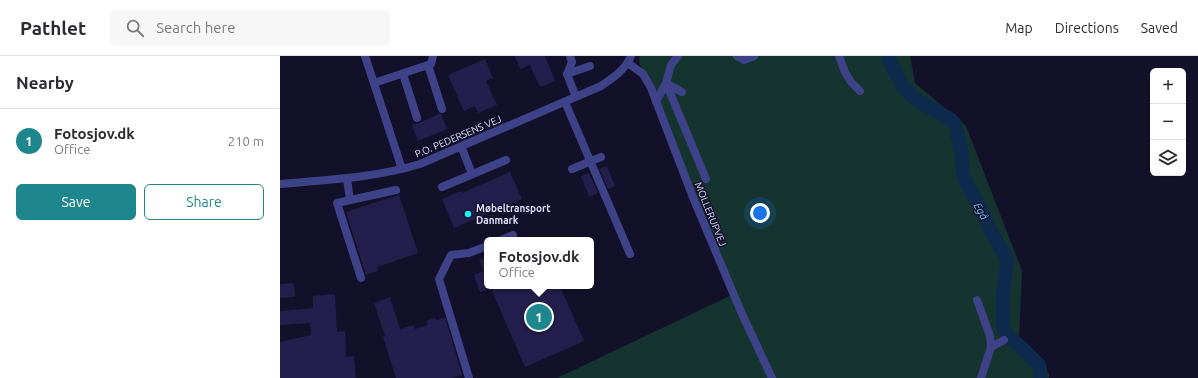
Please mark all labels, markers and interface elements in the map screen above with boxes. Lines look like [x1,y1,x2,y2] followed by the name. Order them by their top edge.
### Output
[110,10,390,46] search box
[20,17,86,39] text: Pathlet
[124,17,146,39] icon: search
[156,19,236,36] text: Search here
[1005,20,1033,36] text: Map
[1055,20,1119,36] text: Directions
[1141,20,1178,36] text: Saved
[1150,68,1186,176] map controls
[1150,68,1186,104] button: +
[16,73,74,92] text: Nearby
[1150,104,1186,140] button: −
[413,113,503,160] street label: P.O. PEDERSENS VEJ
[54,125,135,142] text: Fotosjov.dk
[25,134,33,148] text: 1
[228,134,264,148] text: 210 m
[1150,140,1186,176] button: layers
[54,142,90,156] text: Office
[693,180,728,248] street label: MOLLERUPVEJ
[16,184,136,220] button: Save
[144,184,264,220] button: Share
[971,200,991,222] water label: Egå
[476,203,551,226] place label: Møbeltransport Danmark
[750,203,770,223] your location
[463,209,473,219] marker: Møbeltransport Danmark
[484,237,594,289] popup
[499,248,579,265] text: Fotosjov.dk
[499,265,535,279] text: Office
[526,302,552,332] pin: 1

